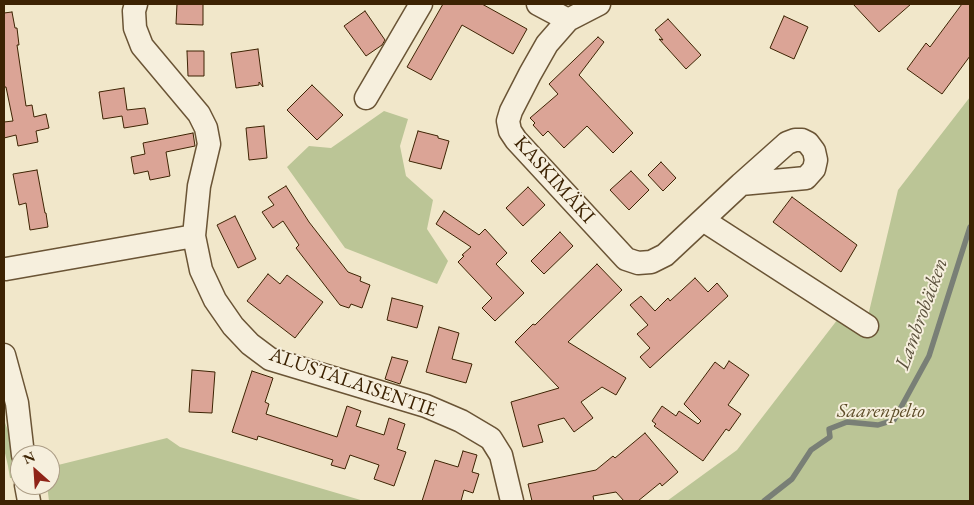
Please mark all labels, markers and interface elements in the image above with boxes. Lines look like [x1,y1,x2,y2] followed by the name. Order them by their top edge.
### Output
[508,131,600,229] street label: KASKIMÄKI
[890,255,954,373] water label: Lambrobäcken
[266,343,440,423] street label: ALUSTALAISENTIE
[837,400,925,424] park label: Saarenpelto
[10,445,60,495] north arrow
[20,447,38,468] text: N

